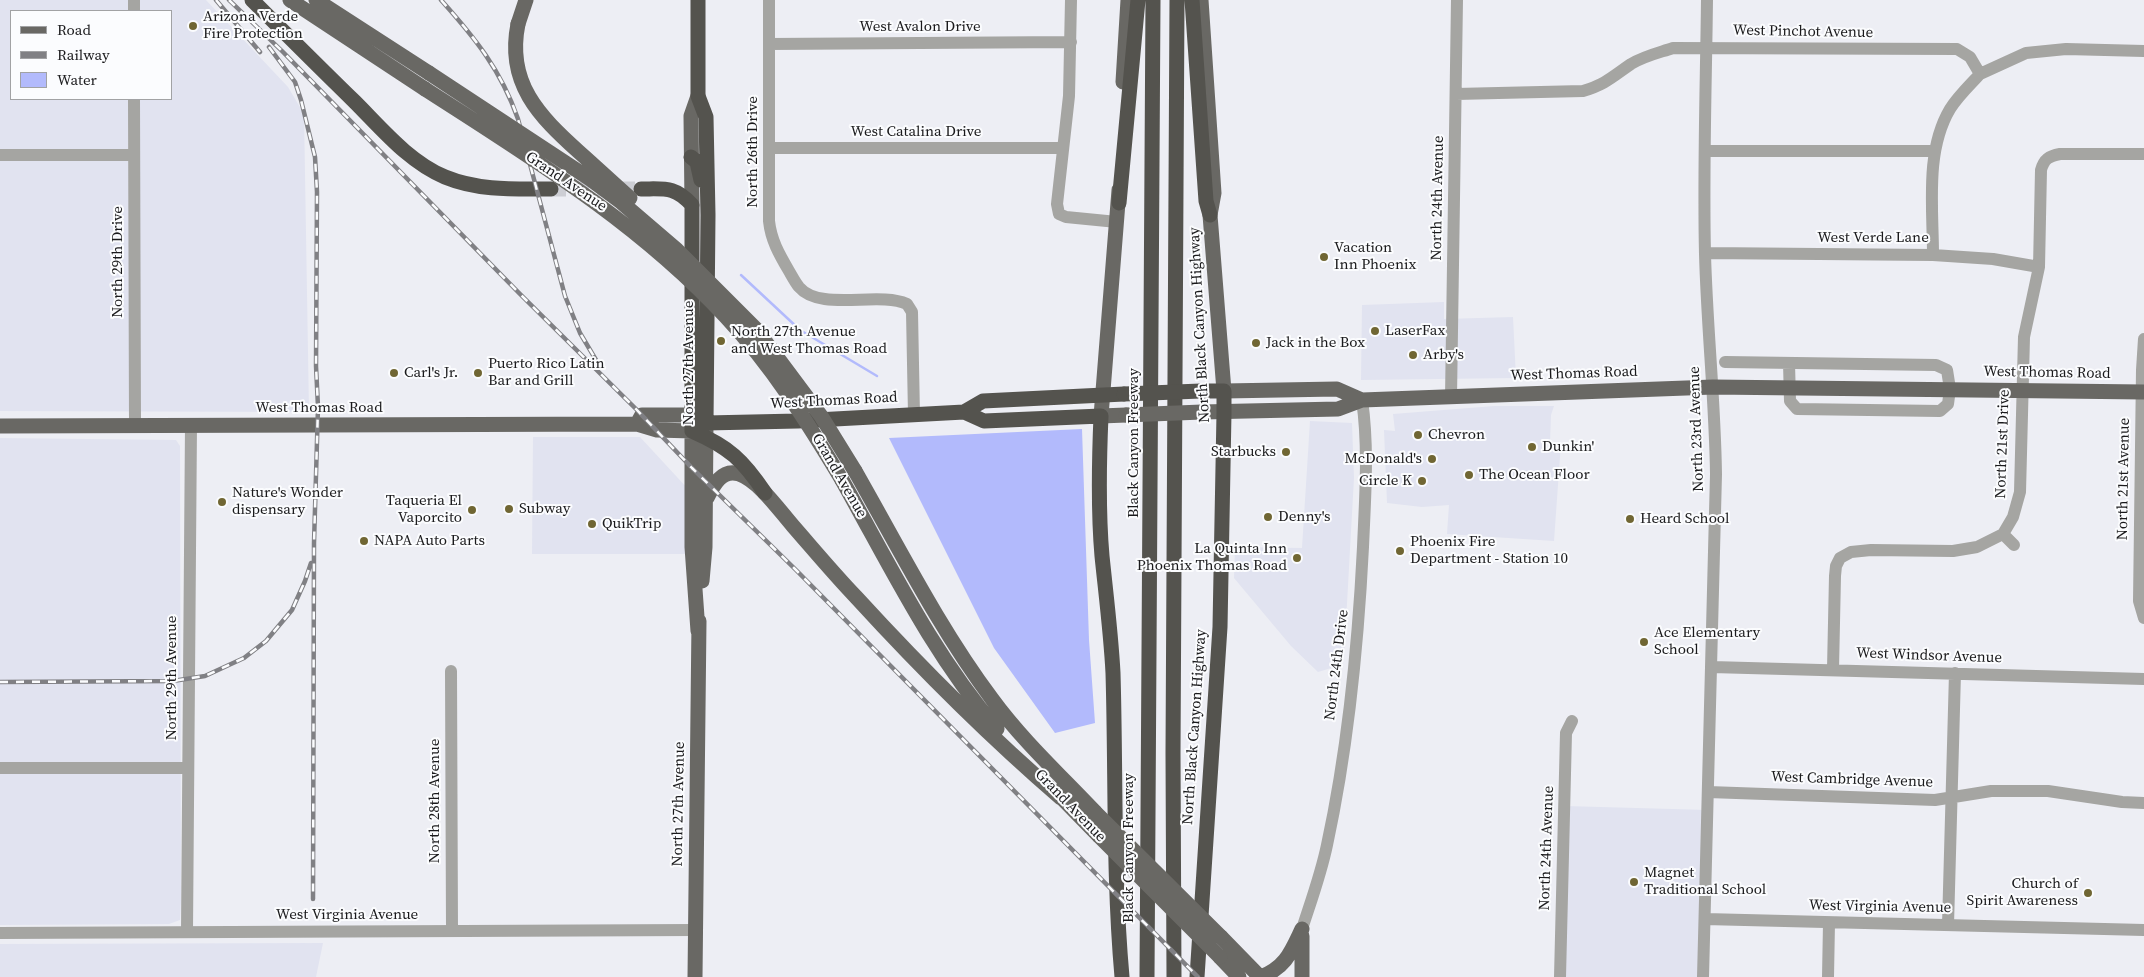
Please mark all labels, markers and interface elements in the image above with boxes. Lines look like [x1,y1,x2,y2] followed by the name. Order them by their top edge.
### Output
[203,8,303,43] place label: Arizona Verde Fire Protection
[10,10,172,100] legend
[859,18,981,36] street label: West Avalon Drive
[57,19,91,40] text: Road
[187,20,199,32] marker: Arizona Verde Fire Protection
[1733,22,1873,42] street label: West Pinchot Avenue
[57,44,110,65] text: Railway
[57,69,97,90] text: Water
[744,96,762,208] street label: North 26th Drive
[851,123,981,141] street label: West Catalina Drive
[1428,135,1448,261] street label: North 24th Avenue
[522,148,610,216] street label: Grand Avenue
[109,206,127,318] street label: North 29th Drive
[1186,227,1214,423] street label: North Black Canyon Highway
[1817,229,1929,247] street label: West Verde Lane
[1334,239,1416,274] place label: Vacation Inn Phoenix
[1318,251,1330,263] marker: Vacation Inn Phoenix
[680,301,698,425] street label: North 27th Avenue
[1385,322,1445,340] place label: LaserFax
[731,323,887,358] place label: North 27th Avenue and West Thomas Road
[1369,325,1381,337] marker: LaserFax
[1266,334,1365,352] place label: Jack in the Box
[715,335,727,347] marker: North 27th Avenue and West Thomas Road
[1250,337,1262,349] marker: Jack in the Box
[1423,346,1464,364] place label: Arby's
[1407,349,1419,361] marker: Arby's
[488,355,605,390] place label: Puerto Rico Latin Bar and Grill
[1510,363,1638,385] street label: West Thomas Road
[1983,363,2111,383] street label: West Thomas Road
[404,364,458,382] place label: Carl's Jr.
[1686,366,1708,492] street label: North 23rd Avenue
[388,367,400,379] marker: Carl's Jr.
[472,367,484,379] marker: Puerto Rico Latin Bar and Grill
[1125,368,1143,518] street label: Black Canyon Freeway
[770,389,898,413] street label: West Thomas Road
[1992,389,2014,499] street label: North 21st Drive
[255,399,383,417] street label: West Thomas Road
[2114,418,2134,540] street label: North 21st Avenue
[1428,426,1485,444] place label: Chevron
[1412,429,1424,441] marker: Chevron
[808,431,870,521] street label: Grand Avenue
[1542,438,1594,456] place label: Dunkin'
[1526,441,1538,453] marker: Dunkin'
[1211,443,1276,461] place label: Starbucks
[1280,446,1292,458] marker: Starbucks
[1345,450,1422,468] place label: McDonald's
[1426,453,1438,465] marker: McDonald's
[1479,466,1590,484] place label: The Ocean Floor
[1463,469,1475,481] marker: The Ocean Floor
[1359,472,1412,490] place label: Circle K
[1416,475,1428,487] marker: Circle K
[232,484,343,519] place label: Nature's Wonder dispensary
[386,492,462,527] place label: Taqueria El Vaporcito
[216,496,228,508] marker: Nature's Wonder dispensary
[519,500,570,518] place label: Subway
[503,503,515,515] marker: Subway
[466,504,478,516] marker: Taqueria El Vaporcito
[1278,508,1330,526] place label: Denny's
[1640,510,1729,528] place label: Heard School
[1262,511,1274,523] marker: Denny's
[1624,513,1636,525] marker: Heard School
[602,515,661,533] place label: QuikTrip
[586,518,598,530] marker: QuikTrip
[374,532,485,550] place label: NAPA Auto Parts
[1410,533,1568,568] place label: Phoenix Fire Department - Station 10
[358,535,370,547] marker: NAPA Auto Parts
[1137,540,1287,575] place label: La Quinta Inn Phoenix Thomas Road
[1394,545,1406,557] marker: Phoenix Fire Department - Station 10
[1291,552,1303,564] marker: La Quinta Inn Phoenix Thomas Road
[1321,608,1353,722] street label: North 24th Drive
[163,616,181,740] street label: North 29th Avenue
[1654,624,1760,659] place label: Ace Elementary School
[1179,629,1211,825] street label: North Black Canyon Highway
[1638,636,1650,648] marker: Ace Elementary School
[1856,644,2002,668] street label: West Windsor Avenue
[426,739,444,863] street label: North 28th Avenue
[669,741,689,867] street label: North 27th Avenue
[1031,766,1109,846] street label: Grand Avenue
[1771,768,1933,792] street label: West Cambridge Avenue
[1120,773,1138,923] street label: Black Canyon Freeway
[1536,785,1558,911] street label: North 24th Avenue
[1644,864,1766,899] place label: Magnet Traditional School
[1967,875,2078,910] place label: Church of Spirit Awareness
[1628,876,1640,888] marker: Magnet Traditional School
[2082,887,2094,899] marker: Church of Spirit Awareness
[1809,897,1951,917] street label: West Virginia Avenue
[276,906,418,924] street label: West Virginia Avenue

